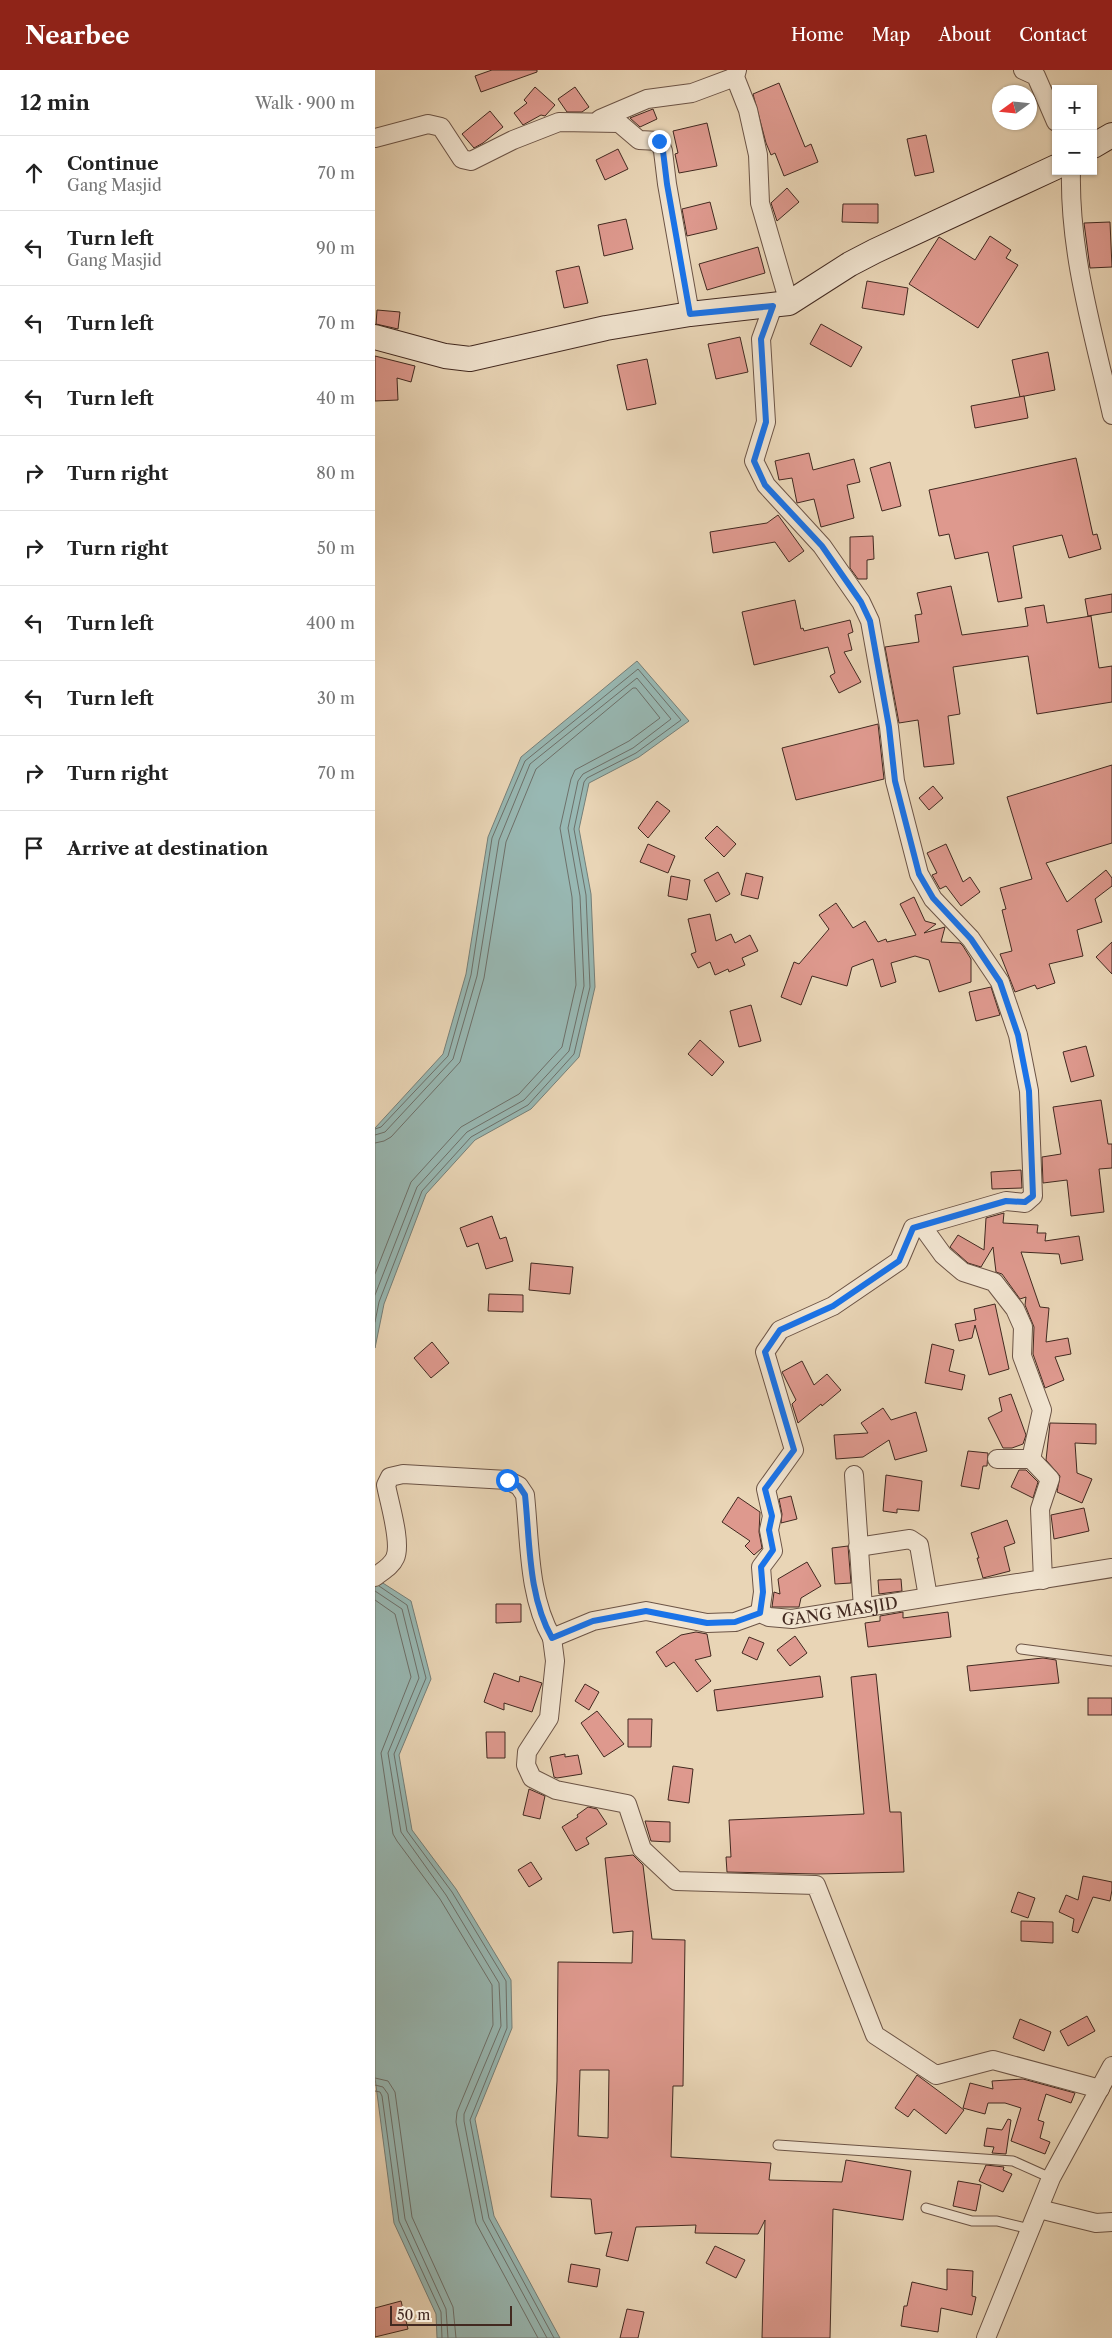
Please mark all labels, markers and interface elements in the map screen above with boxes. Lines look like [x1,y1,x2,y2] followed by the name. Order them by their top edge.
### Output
[25,21,130,50] text: Nearbee
[791,24,844,46] text: Home
[872,24,910,46] text: Map
[938,24,991,46] text: About
[1019,24,1087,46] text: Contact
[992,85,1037,130] north arrow
[1052,85,1097,175] map controls
[1052,85,1097,130] button: +
[20,90,90,115] text: 12 min
[255,93,355,113] text: Walk · 900 m
[648,130,671,153] route end
[1052,130,1097,175] button: −
[67,152,159,175] text: Continue
[20,159,48,187] icon: ahead
[318,163,355,183] text: 70 m
[67,175,162,195] text: Gang Masjid
[67,227,154,250] text: Turn left
[20,234,48,262] icon: left
[316,238,355,258] text: 90 m
[67,250,162,270] text: Gang Masjid
[20,309,48,337] icon: left
[67,312,154,335] text: Turn left
[318,313,355,333] text: 70 m
[20,384,48,412] icon: left
[67,387,154,410] text: Turn left
[316,388,355,408] text: 40 m
[20,459,48,487] icon: right
[67,462,168,485] text: Turn right
[316,463,355,483] text: 80 m
[20,534,48,562] icon: right
[67,537,168,560] text: Turn right
[317,538,355,558] text: 50 m
[20,609,48,637] icon: left
[67,612,154,635] text: Turn left
[306,613,355,633] text: 400 m
[20,684,48,712] icon: left
[67,687,154,710] text: Turn left
[317,688,355,708] text: 30 m
[20,759,48,787] icon: right
[67,762,168,785] text: Turn right
[318,763,355,783] text: 70 m
[20,834,48,862] icon: arrive
[67,837,268,860] text: Arrive at destination
[496,1469,519,1492] route start
[781,1592,899,1629] street label: GANG MASJID
[390,2303,513,2326] scale bar
[397,2306,430,2324] text: 50 m

